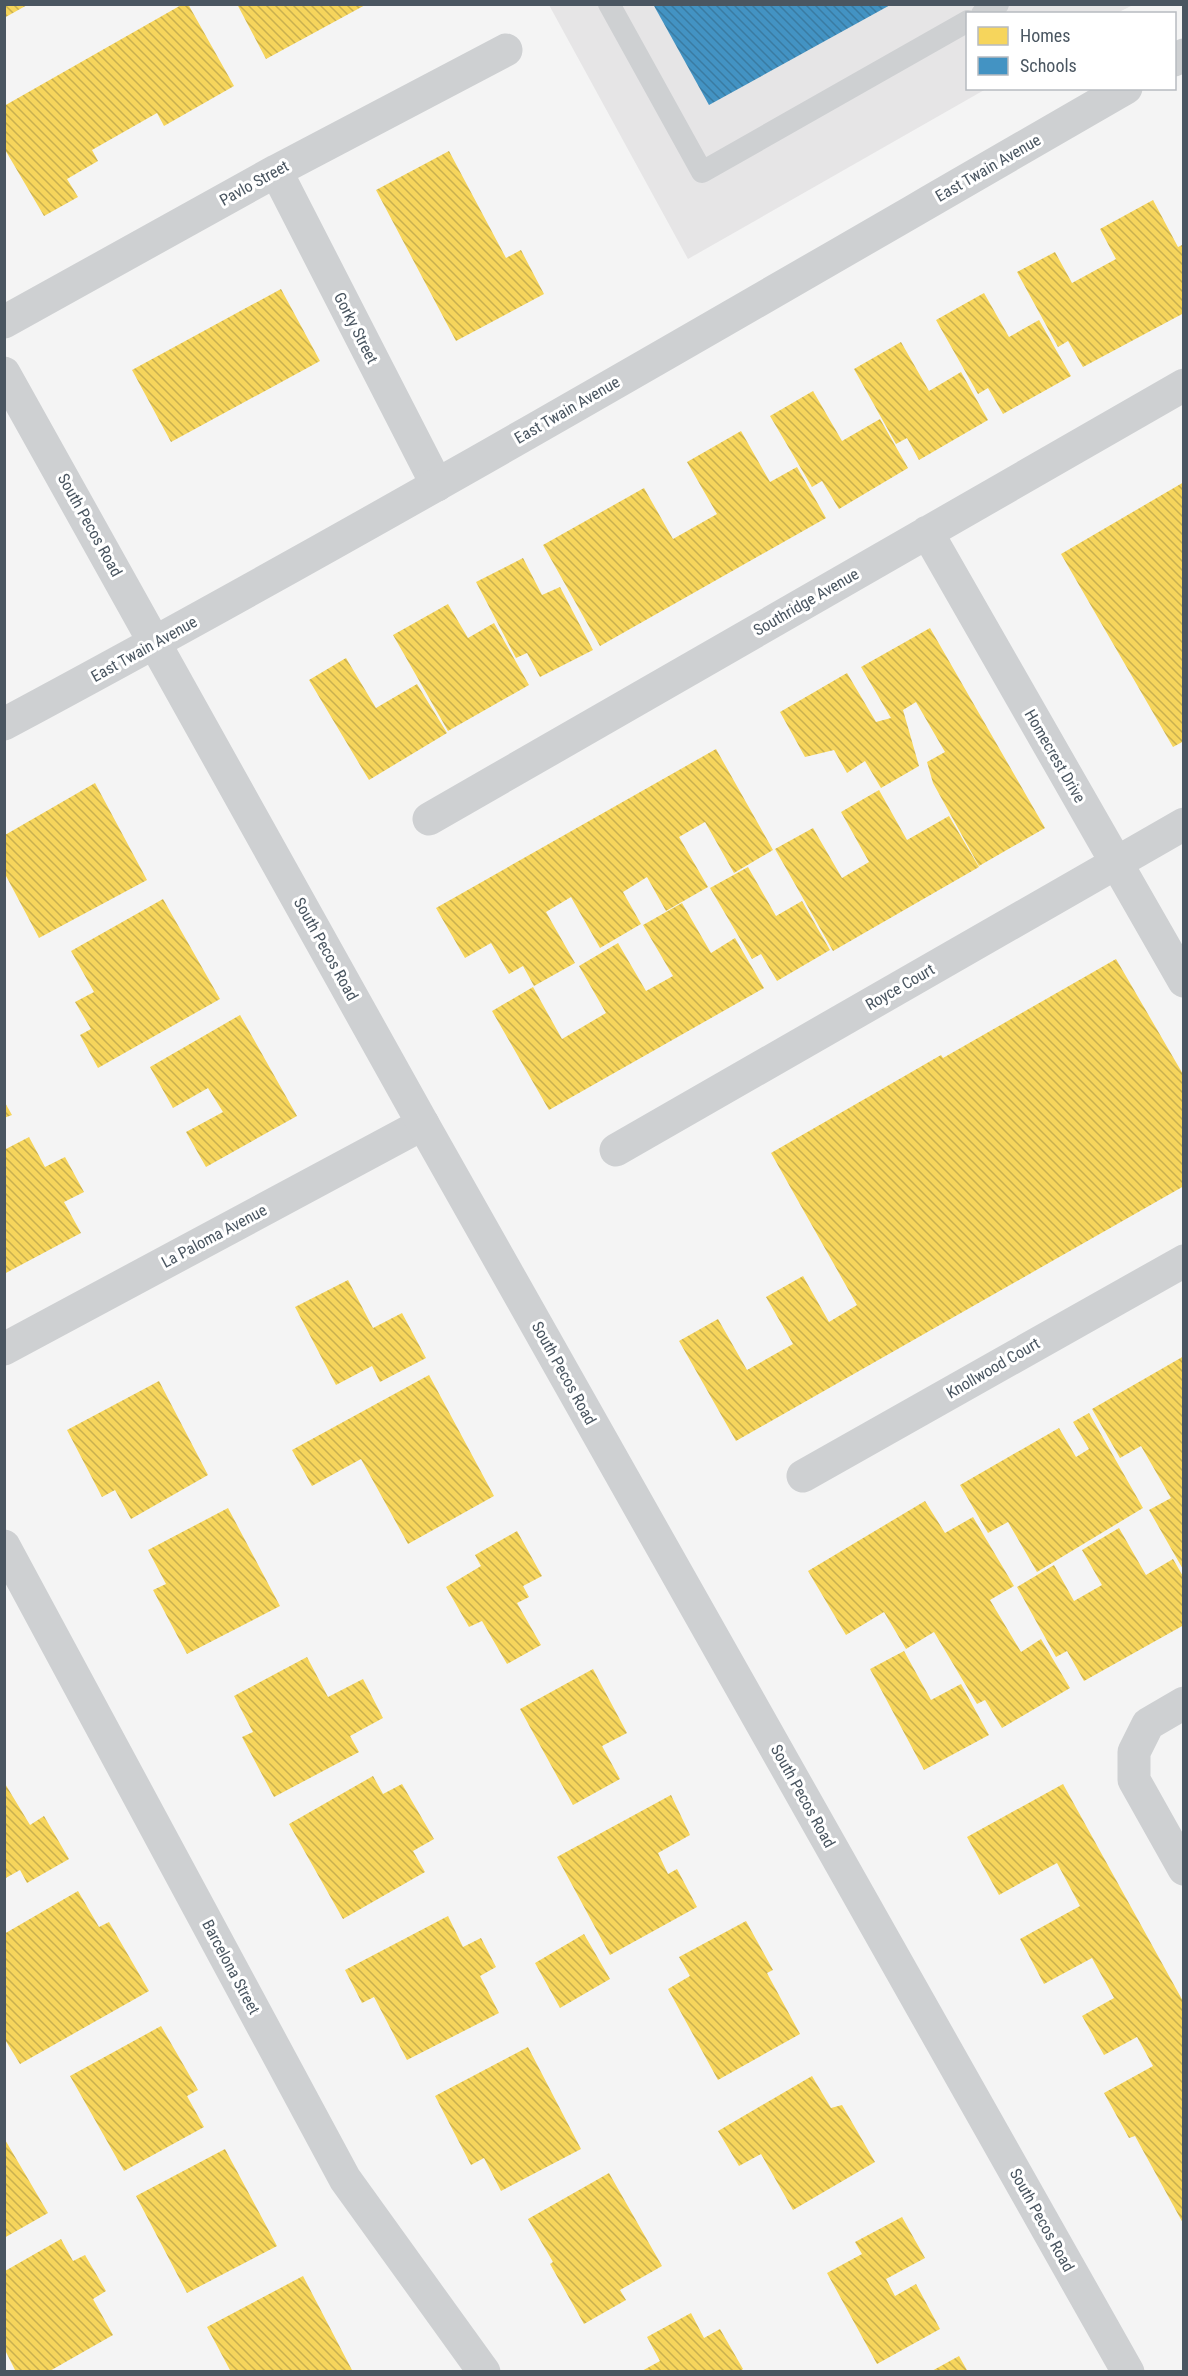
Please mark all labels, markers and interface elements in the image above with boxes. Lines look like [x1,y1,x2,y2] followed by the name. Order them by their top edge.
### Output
[966,12,1176,90] legend
[1020,25,1070,46] text: Homes
[1020,55,1077,76] text: Schools
[932,130,1044,206] street label: East Twain Avenue
[216,156,292,210] street label: Pavlo Street
[330,289,382,367] street label: Gorky Street
[511,372,623,448] street label: East Twain Avenue
[54,470,126,580] street label: South Pecos Road
[750,564,862,640] street label: Southridge Avenue
[88,612,200,686] street label: East Twain Avenue
[1021,706,1089,806] street label: Homecrest Drive
[290,894,362,1004] street label: South Pecos Road
[862,960,938,1014] street label: Royce Court
[158,1200,270,1272] street label: La Paloma Avenue
[528,1318,600,1428] street label: South Pecos Road
[943,1333,1043,1402] street label: Knollwood Court
[767,1741,839,1851] street label: South Pecos Road
[198,1916,264,2018] street label: Barcelona Street
[1006,2165,1078,2275] street label: South Pecos Road

